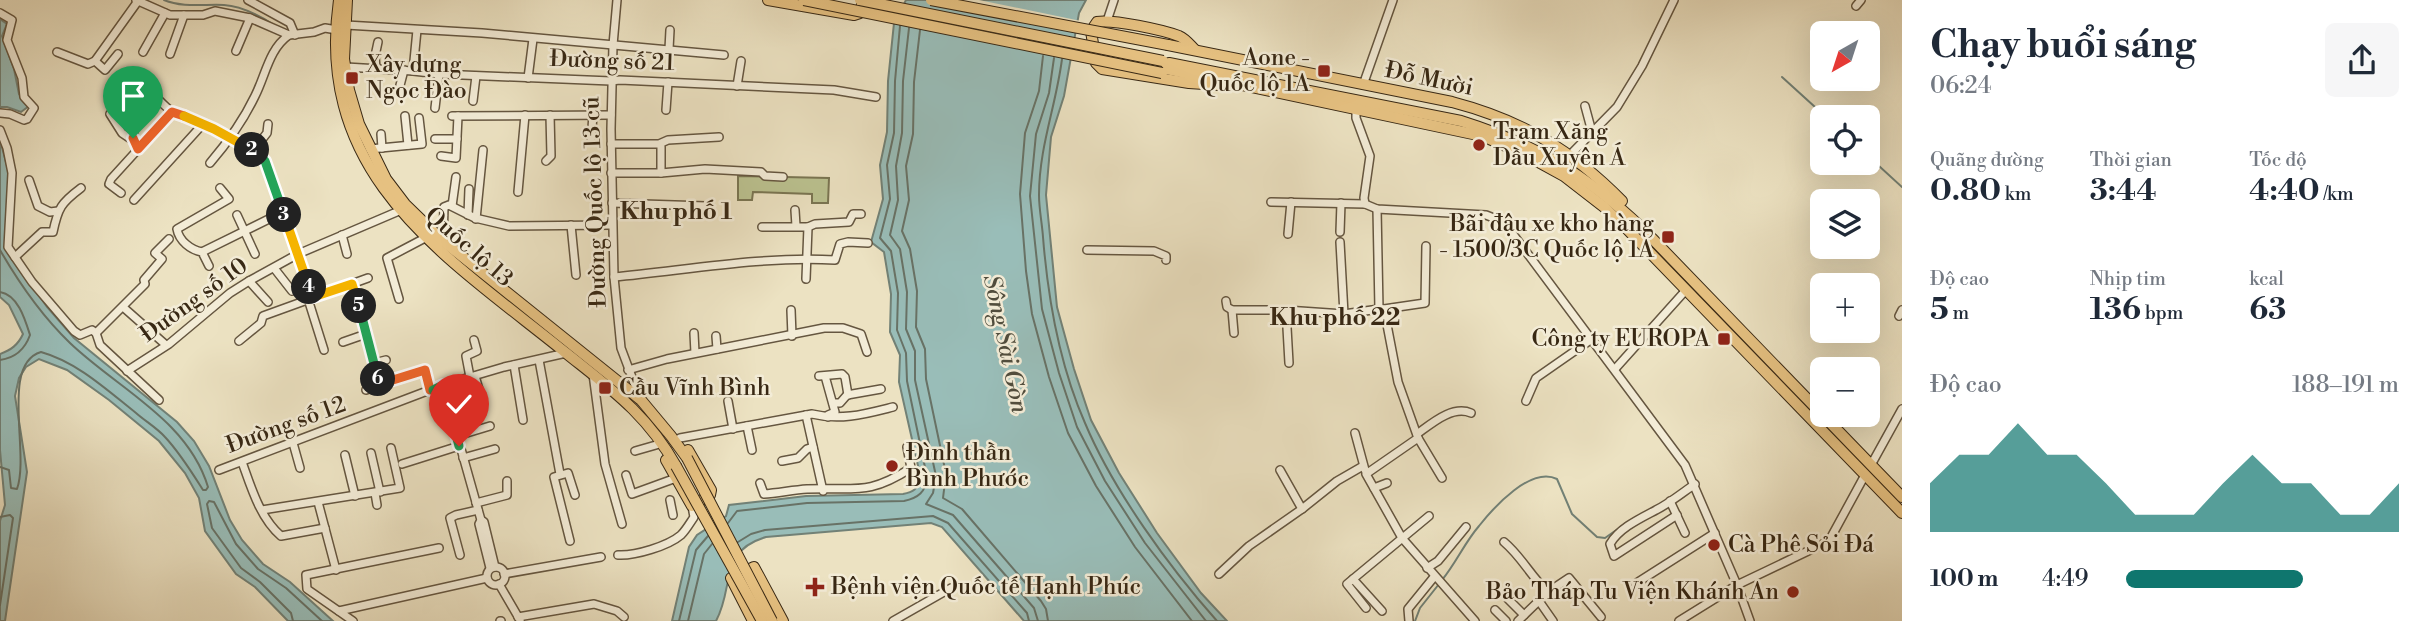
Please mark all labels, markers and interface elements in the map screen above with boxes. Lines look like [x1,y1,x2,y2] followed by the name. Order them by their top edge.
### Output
[1810,21,1880,91] north arrow
[1810,21,1880,427] map controls
[1930,22,2196,69] text: Chạy buổi sáng
[2325,23,2399,97] button: share
[1199,44,1311,98] place label: Aone - Quốc lộ 1A
[549,45,675,77] street label: Đường số 21
[365,51,467,105] place label: Xây dựng Ngọc Đào
[1382,56,1476,102] street label: Đỗ Mười
[1316,63,1332,79] marker: Aone - Quốc lộ 1A
[103,66,163,138] pin
[344,70,360,86] marker: Xây dựng Ngọc Đào
[1930,72,1991,100] text: 06:24
[114,77,152,115] icon: arrive
[577,96,613,308] street label: Đường Quốc lộ 13 cũ
[1810,105,1880,175] button: locate
[1493,118,1627,172] place label: Trạm Xăng Dầu Xuyên Á
[234,132,270,168] pin: 2
[246,137,257,161] text: 2
[1471,137,1487,153] marker: Trạm Xăng Dầu Xuyên Á
[1930,148,2044,172] text: Quãng đường
[2090,148,2172,172] text: Thời gian
[2249,148,2307,172] text: Tốc độ
[1930,172,2001,210] text: 0.80
[2090,172,2157,210] text: 3:44
[2249,172,2320,210] text: 4:40
[2001,182,2031,206] text: km
[2320,182,2354,206] text: /km
[1810,189,1880,259] button: layers
[620,197,733,227] district label: Khu phố 1
[266,198,302,232] pin: 3
[419,201,519,293] street label: Quốc lộ 13
[278,202,289,226] text: 3
[1439,210,1655,264] place label: Bãi đậu xe kho hàng - 1500/3C Quốc lộ 1A
[1660,229,1676,245] marker: Bãi đậu xe kho hàng - 1500/3C Quốc lộ 1A
[135,252,253,348] street label: Đường số 10
[1930,267,1989,291] text: Độ cao
[2090,267,2166,291] text: Nhịp tim
[2249,267,2284,291] text: kcal
[292,270,326,304] pin: 4
[976,272,1034,417] water label: Sông Sài Gòn
[1810,273,1880,343] button: +
[302,274,315,298] text: 4
[342,288,376,324] pin: 5
[1930,291,1949,329] text: 5
[2090,291,2141,329] text: 136
[2249,291,2286,329] text: 63
[353,293,364,317] text: 5
[1949,301,1969,325] text: m
[2141,301,2183,325] text: bpm
[1270,303,1400,333] district label: Khu phố 22
[1532,325,1711,353] place label: Công ty EUROPA
[1716,331,1732,347] marker: Công ty EUROPA
[1810,357,1880,427] button: −
[360,362,396,396] pin: 6
[372,366,383,390] text: 6
[1930,371,2002,399] text: Độ cao
[2292,371,2399,399] text: 188–191 m
[429,374,489,446] pin
[619,374,771,402] place label: Cầu Vĩnh Bình
[597,380,613,396] marker: Cầu Vĩnh Bình
[440,385,478,423] icon: check
[222,390,350,460] street label: Đường số 12
[905,439,1029,493] place label: Đình thần Bình Phước
[884,458,900,474] marker: Đình thần Bình Phước
[1728,531,1874,559] place label: Cà Phê Sỏi Đá
[1706,537,1722,553] marker: Cà Phê Sỏi Đá
[1930,565,1998,593] text: 100 m
[2042,565,2089,593] text: 4:49
[830,573,1141,601] place label: Bệnh viện Quốc tế Hạnh Phúc
[805,577,825,597] marker: Bệnh viện Quốc tế Hạnh Phúc
[1485,578,1779,606] place label: Bảo Tháp Tu Viện Khánh An
[1785,584,1801,600] marker: Bảo Tháp Tu Viện Khánh An

